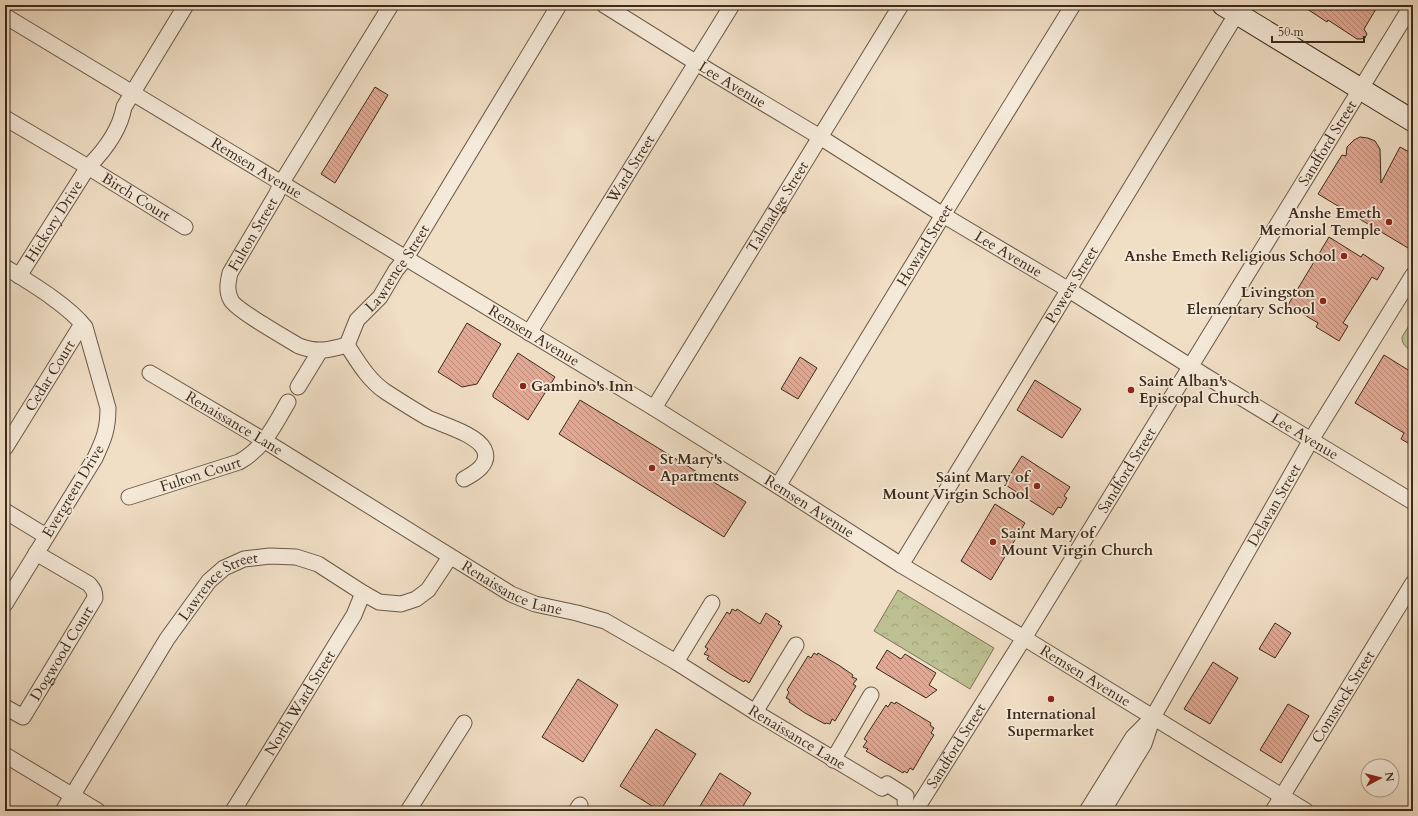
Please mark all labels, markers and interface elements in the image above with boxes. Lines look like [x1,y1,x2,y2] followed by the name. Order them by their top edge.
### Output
[1272,18,1364,44] scale bar
[1278,24,1305,40] text: 50 m
[695,57,770,113] street label: Lee Avenue
[1294,96,1361,190] street label: Sandford Street
[601,131,659,208] street label: Ward Street
[207,133,306,203] street label: Remsen Avenue
[742,157,813,256] street label: Talmadge Street
[98,168,174,226] street label: Birch Court
[20,176,87,266] street label: Hickory Drive
[223,194,282,275] street label: Fulton Street
[892,200,957,290] street label: Howard Street
[1259,203,1382,240] place label: Anshe Emeth Memorial Temple
[1384,217,1394,227] marker: Anshe Emeth Memorial Temple
[360,221,434,317] street label: Lawrence Street
[971,226,1046,282] street label: Lee Avenue
[1041,242,1103,327] street label: Powers Street
[1124,246,1337,266] place label: Anshe Emeth Religious School
[1339,251,1349,261] marker: Anshe Emeth Religious School
[1186,282,1316,319] place label: Livingston Elementary School
[1318,296,1328,306] marker: Livingston Elementary School
[485,300,583,371] street label: Remsen Avenue
[20,336,80,415] street label: Cedar Court
[1139,371,1260,408] place label: Saint Alban's Episcopal Church
[531,376,634,396] place label: Gambino's Inn
[518,381,528,391] marker: Gambino's Inn
[1126,385,1136,395] marker: Saint Alban's Episcopal Church
[182,386,287,460] street label: Renaissance Lane
[1267,408,1342,465] street label: Lee Avenue
[1093,424,1161,517] street label: Sandford Street
[37,440,109,541] street label: Evergreen Drive
[660,449,739,486] place label: St Mary's Apartments
[157,452,244,497] street label: Fulton Court
[1242,460,1306,550] street label: Delavan Street
[647,463,657,473] marker: St Mary's Apartments
[883,467,1032,504] place label: Saint Mary of Mount Virgin School
[761,470,858,543] street label: Remsen Avenue
[1032,481,1042,491] marker: Saint Mary of Mount Virgin School
[1001,523,1154,560] place label: Saint Mary of Mount Virgin Church
[988,537,998,547] marker: Saint Mary of Mount Virgin Church
[173,547,259,625] street label: Lawrence Street
[458,556,564,620] street label: Renaissance Lane
[25,602,98,704] street label: Dogwood Court
[1036,640,1135,711] street label: Remsen Avenue
[260,646,340,759] street label: North Ward Street
[1307,647,1379,747] street label: Comstock Street
[1046,694,1056,704] marker: International Supermarket
[922,699,990,792] street label: Sandford Street
[745,700,850,774] street label: Renaissance Lane
[1006,704,1096,741] place label: International Supermarket
[1360,758,1400,798] north arrow
[1381,771,1398,783] text: N

